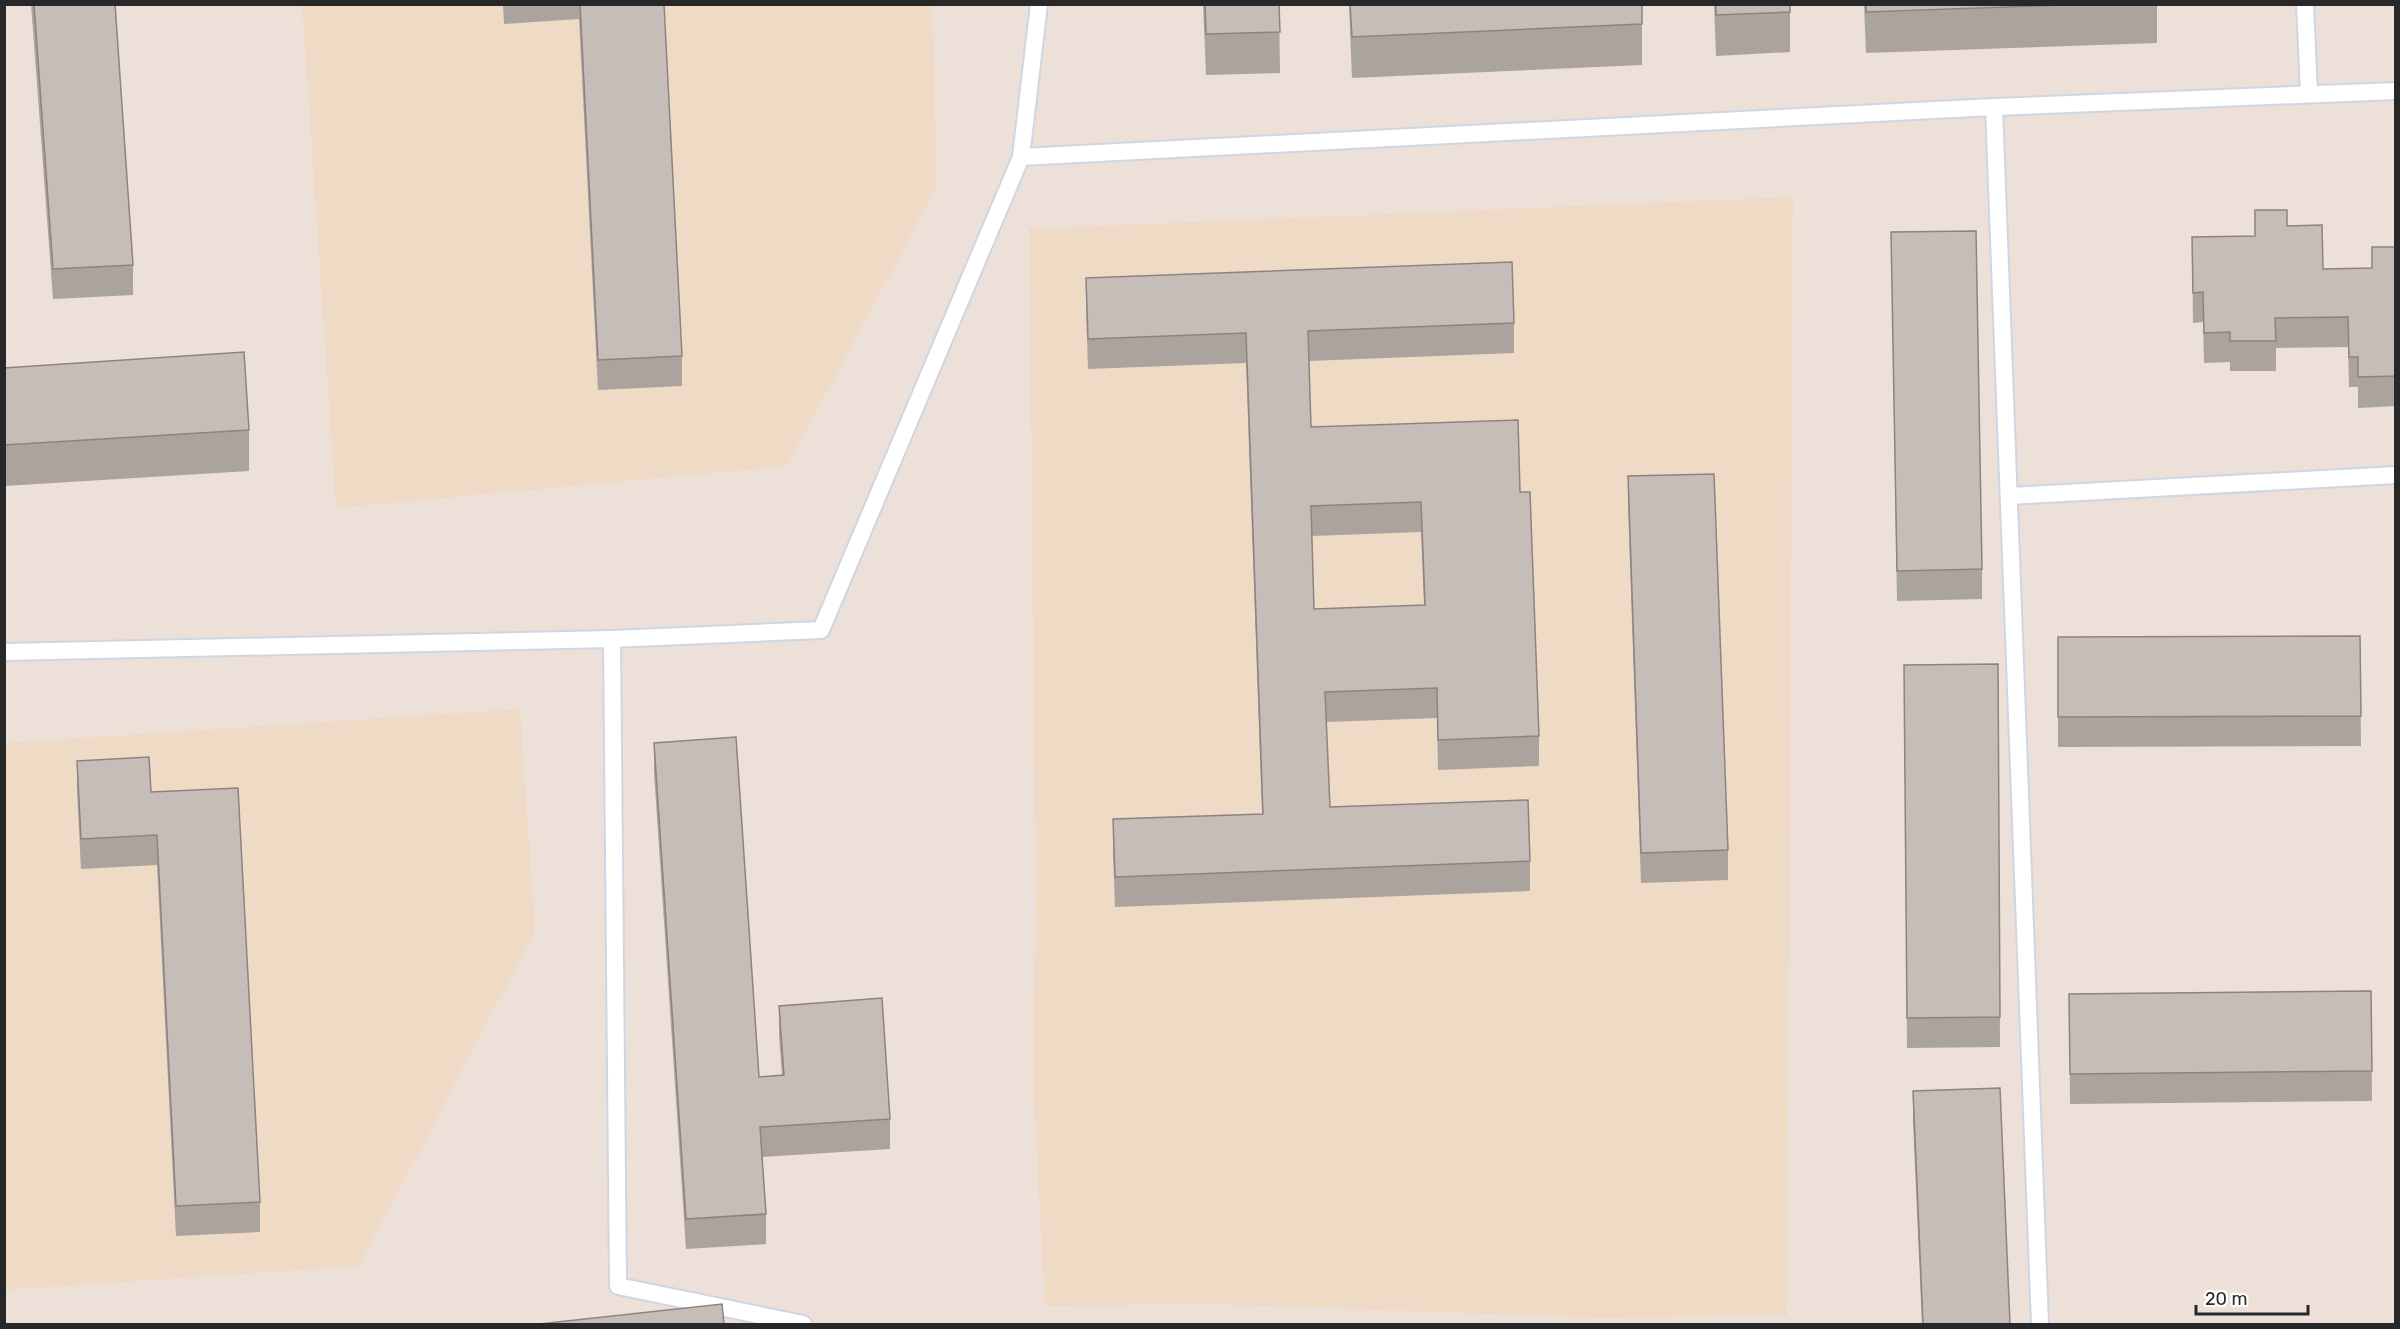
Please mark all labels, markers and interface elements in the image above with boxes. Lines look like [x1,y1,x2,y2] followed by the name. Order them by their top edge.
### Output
[2196,1278,2308,1316] scale bar
[2205,1288,2247,1310] text: 20 m

